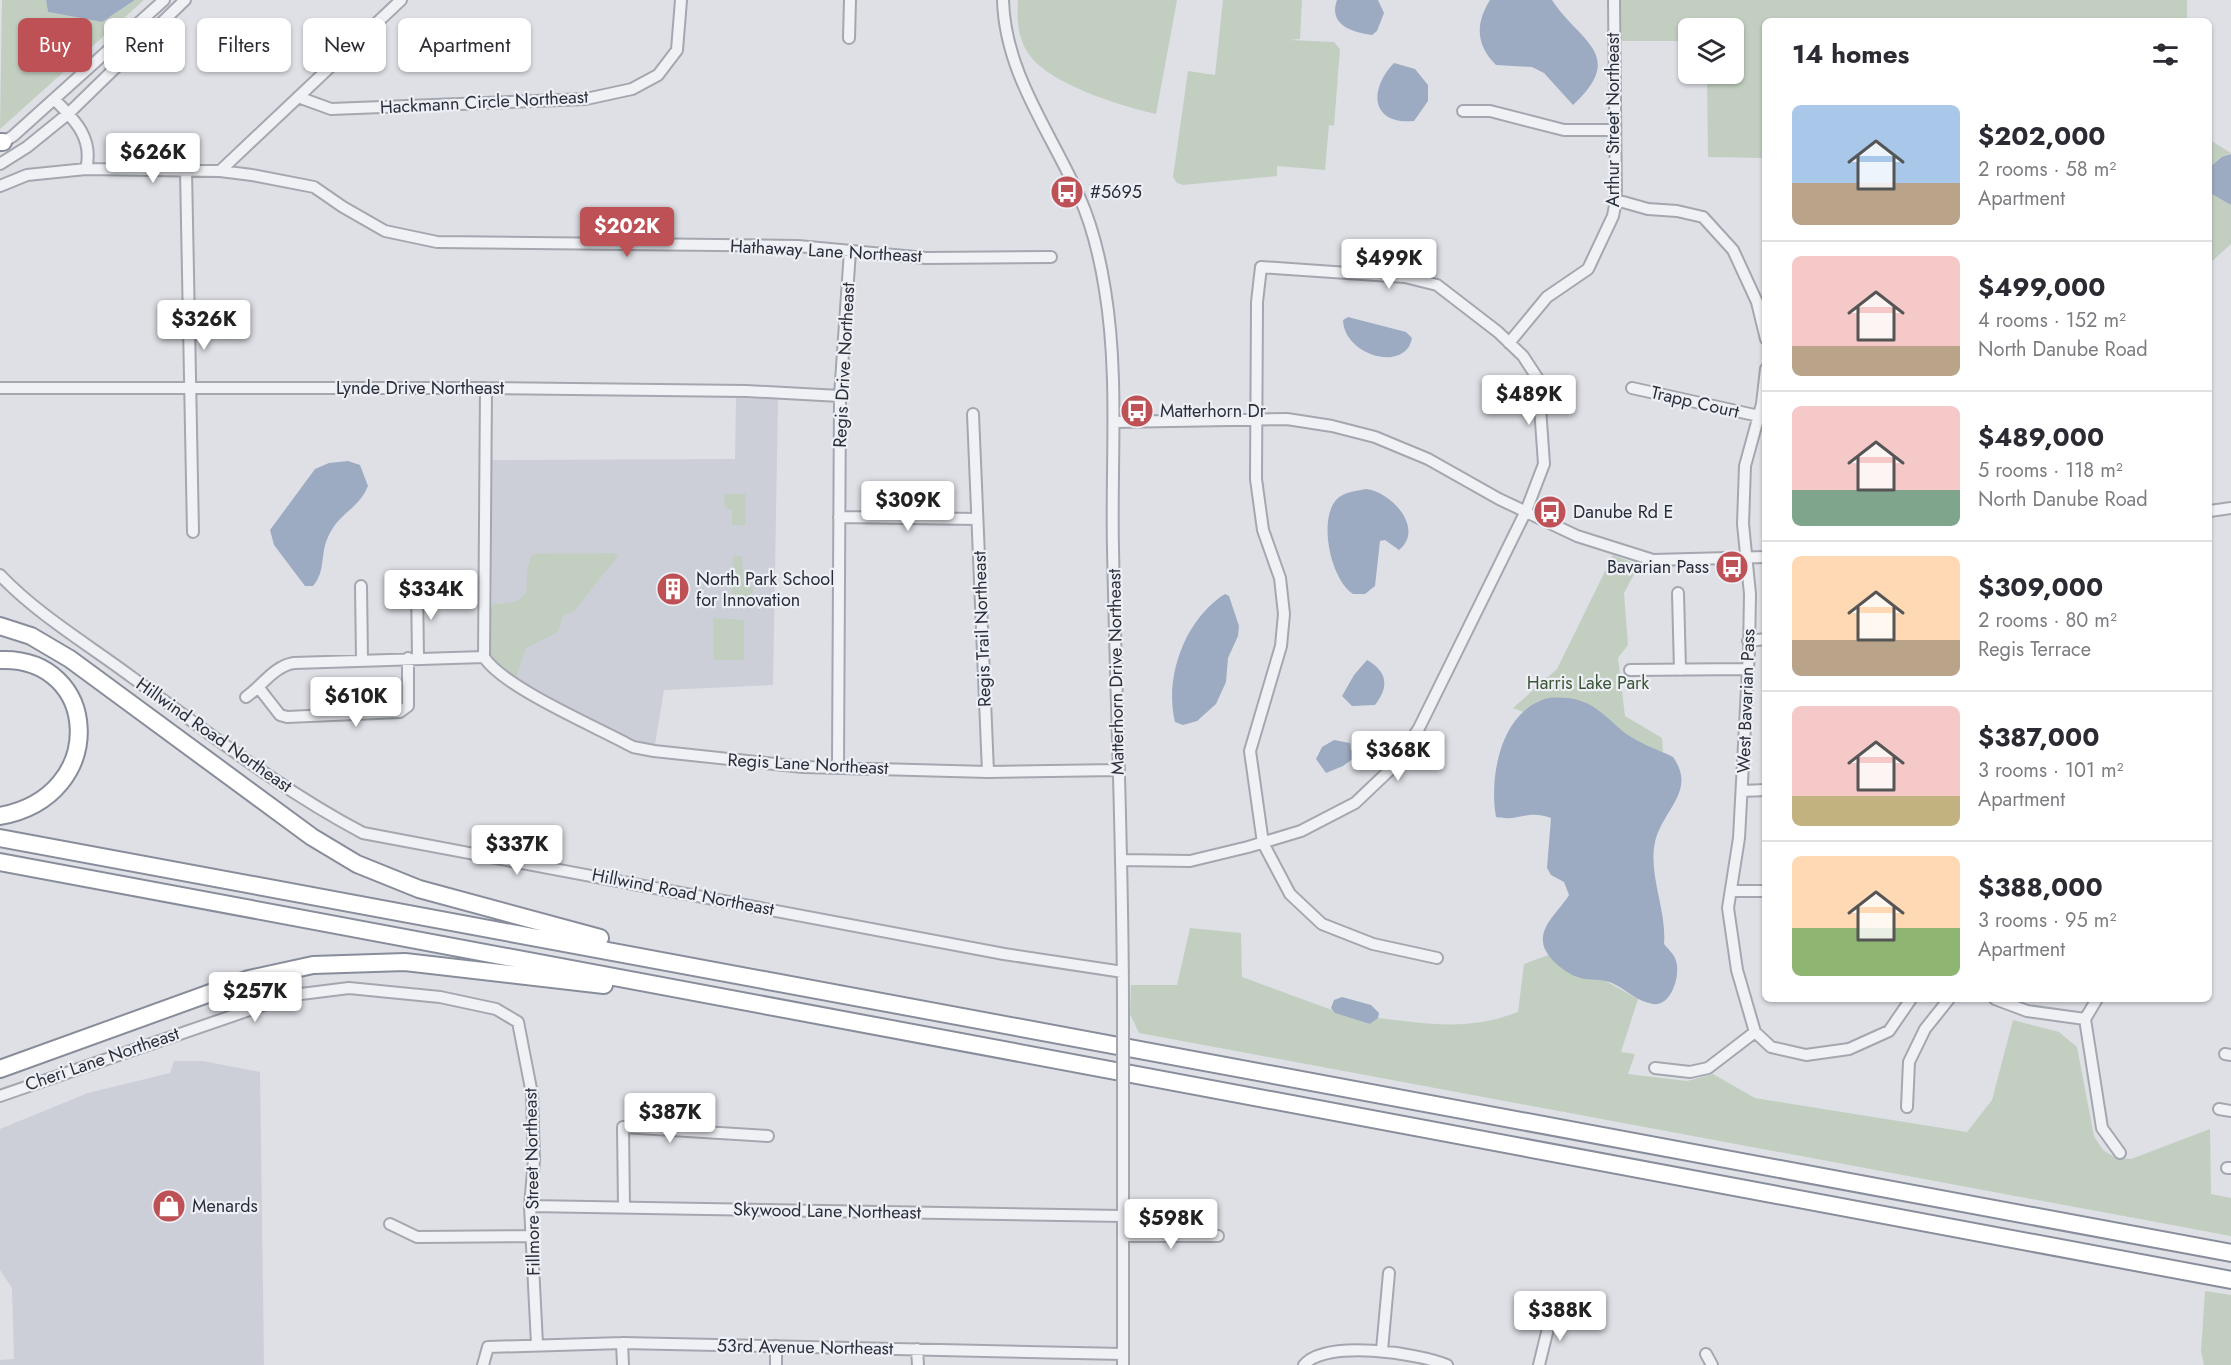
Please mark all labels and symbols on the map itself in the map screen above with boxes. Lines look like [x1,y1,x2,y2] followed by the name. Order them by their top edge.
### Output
[1600,32,1626,207] street label: Arthur Street Northeast
[379,84,590,120] street label: Hackmann Circle Northeast
[111,133,195,184] pin: $626K
[1049,174,1085,210] bus stop icon: #5695
[1090,179,1142,205] place label: #5695
[585,207,669,258] pin: $202K
[729,233,923,269] street label: Hathaway Lane Northeast
[1347,239,1431,290] pin: $499K
[827,281,861,448] street label: Regis Drive Northeast
[162,300,246,351] pin: $326K
[336,375,505,401] street label: Lynde Drive Northeast
[1487,375,1571,426] pin: $489K
[1648,379,1742,425] street label: Trapp Court
[1119,393,1155,429] bus stop icon: Matterhorn Dr
[1160,398,1267,424] place label: Matterhorn Dr
[866,481,950,532] pin: $309K
[1532,494,1568,530] bus stop icon: Danube Rd E
[1573,499,1673,525] place label: Danube Rd E
[1714,549,1750,585] bus stop icon: Bavarian Pass
[966,550,998,707] street label: Regis Trail Northeast
[1607,554,1709,580] place label: Bavarian Pass
[696,566,834,613] place label: North Park School for Innovation
[1101,568,1131,775] street label: Matterhorn Drive Northeast
[389,570,473,621] pin: $334K
[655,571,691,607] building icon: North Park School for Innovation
[1730,628,1762,774] street label: West Bavarian Pass
[1527,670,1649,696] park label: Harris Lake Park
[131,671,298,799] street label: Hillwind Road Northeast
[314,677,398,728] pin: $610K
[1356,731,1440,782] pin: $368K
[727,747,890,781] street label: Regis Lane Northeast
[475,825,559,876] pin: $337K
[590,862,777,923] street label: Hillwind Road Northeast
[213,972,297,1023] pin: $257K
[21,1020,183,1098] street label: Cheri Lane Northeast
[517,1087,547,1276] street label: Fillmore Street Northeast
[628,1093,712,1144] pin: $387K
[151,1188,187,1224] shop icon: Menards
[192,1193,258,1219] place label: Menards
[733,1196,922,1226] street label: Skywood Lane Northeast
[1129,1199,1213,1250] pin: $598K
[1518,1291,1602,1342] pin: $388K
[717,1332,894,1362] street label: 53rd Avenue Northeast

